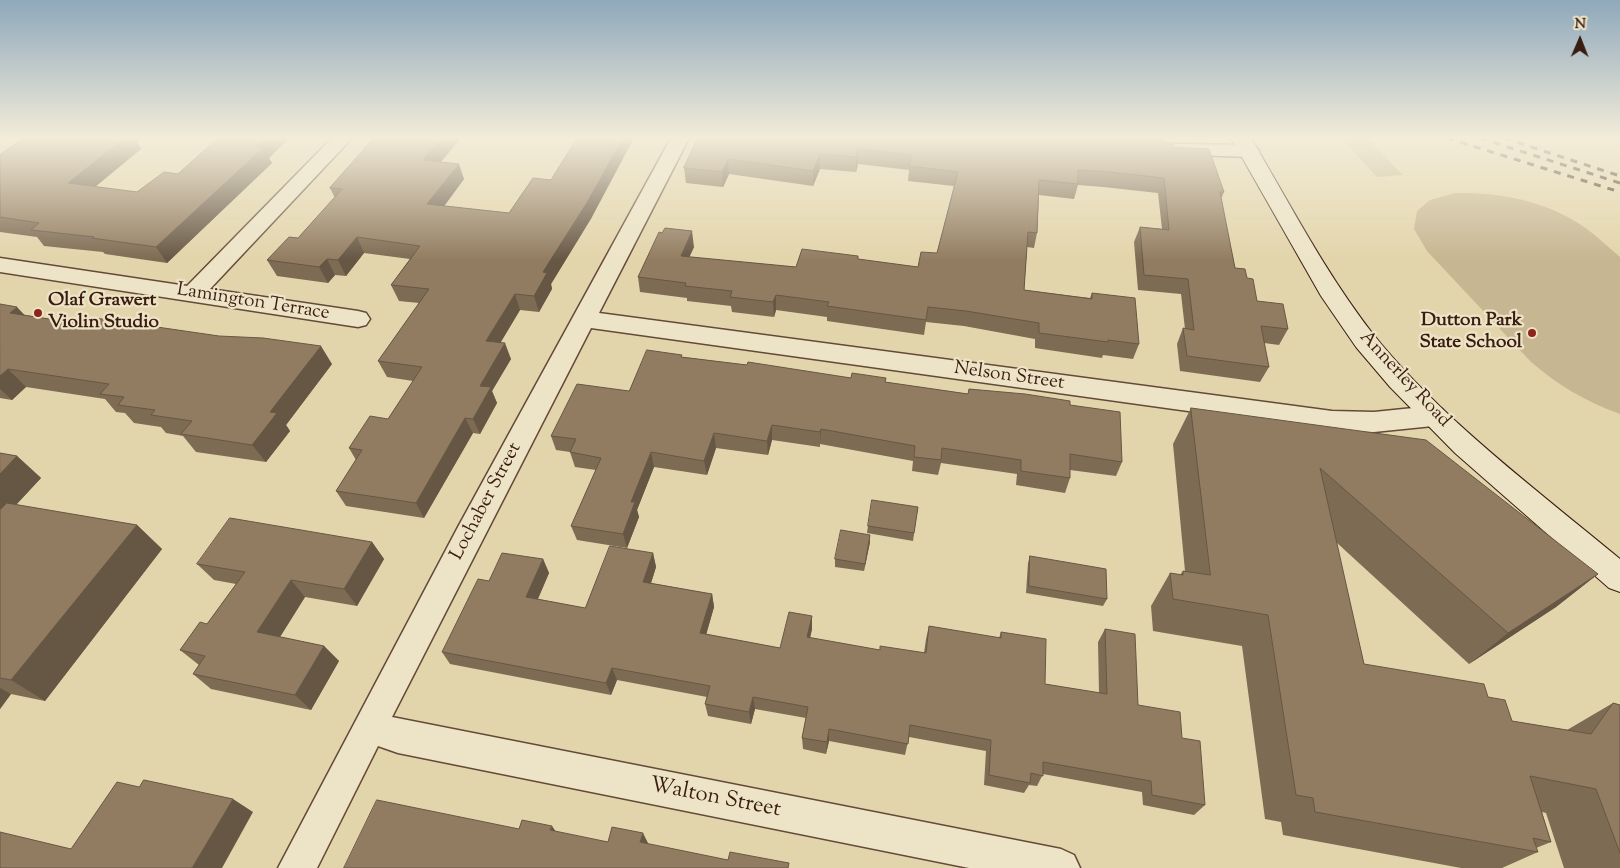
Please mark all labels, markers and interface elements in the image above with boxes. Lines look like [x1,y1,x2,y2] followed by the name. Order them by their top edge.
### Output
[1555,15,1605,65] north arrow
[1574,15,1586,35] text: N
[175,280,331,326] street label: Lamington Terrace
[48,291,159,335] place label: Olaf Grawert Violin Studio
[32,307,44,319] marker: Olaf Grawert Violin Studio
[1419,311,1522,355] place label: Dutton Park State School
[1354,327,1454,433] street label: Annerley Road
[1526,327,1538,339] marker: Dutton Park State School
[952,358,1066,396] street label: Nelson Street
[447,439,527,565] street label: Lochaber Street
[647,773,783,825] street label: Walton Street

